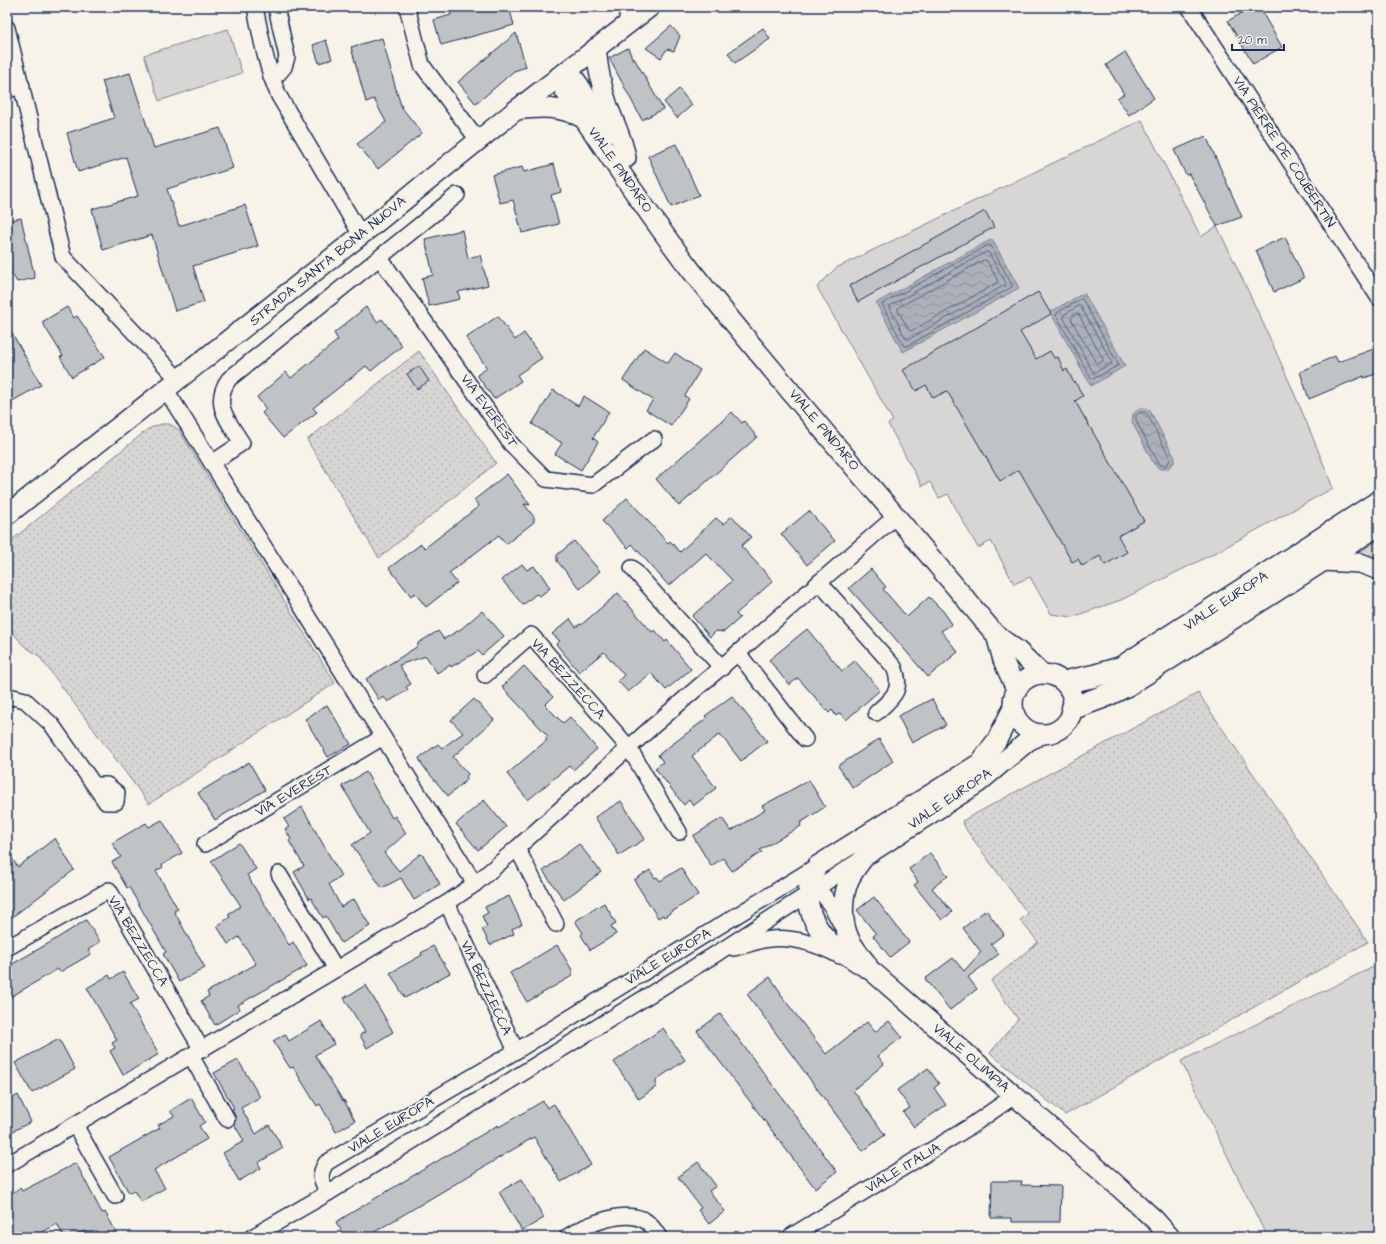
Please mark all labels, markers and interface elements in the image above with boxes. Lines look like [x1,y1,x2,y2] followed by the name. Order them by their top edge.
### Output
[1232,26,1284,52] scale bar
[1238,32,1267,49] text: 20 m
[1228,72,1341,232] street label: VIA PIERRE DE COUBERTIN
[583,123,657,217] street label: VIALE PINDARO
[245,191,411,331] street label: STRADA SANTA BONA NUOVA
[455,370,523,452] street label: VIA EVEREST
[784,385,864,475] street label: VIALE PINDARO
[1180,566,1272,636] street label: VIALE EUROPA
[526,634,610,724] street label: VIA BEZZECCA
[252,760,337,822] street label: VIA EVEREST
[904,764,996,834] street label: VIALE EUROPA
[103,892,173,990] street label: VIA BEZZECCA
[621,923,715,991] street label: VIALE EUROPA
[455,937,517,1039] street label: VIA BEZZECCA
[928,1019,1014,1097] street label: VIALE OLIMPIA
[344,1091,438,1159] street label: VIALE EUROPA
[862,1138,944,1198] street label: VIALE ITALIA

